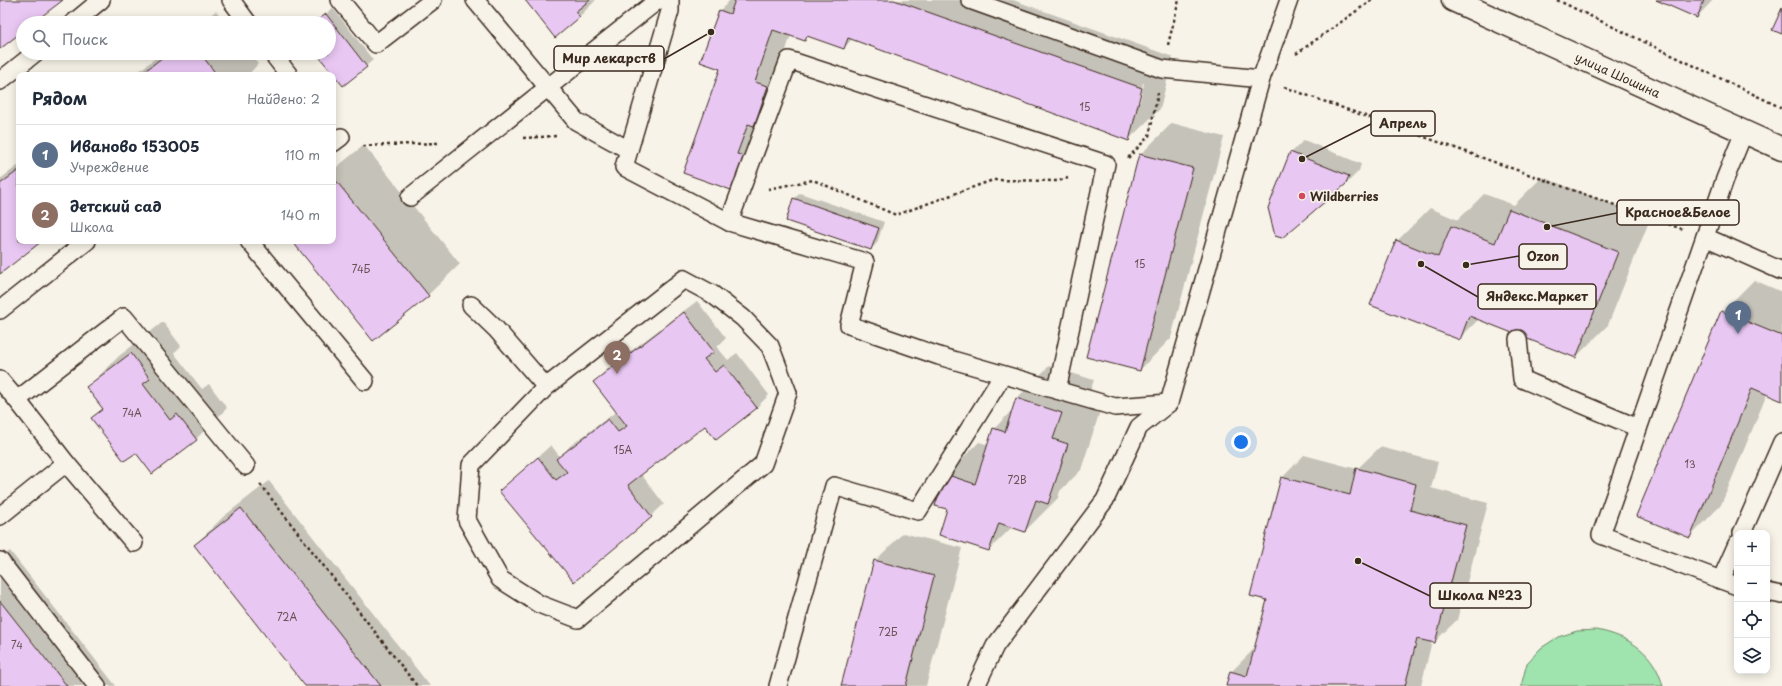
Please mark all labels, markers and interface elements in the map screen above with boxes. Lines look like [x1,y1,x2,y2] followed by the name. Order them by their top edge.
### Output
[16,16,336,60] search box
[30,27,52,49] icon: search
[62,27,108,50] text: Поиск
[554,46,664,71] callout: Мир лекарств
[562,48,656,67] text: Мир лекарств
[1572,48,1664,102] street label: улица Шошина
[32,85,87,111] text: Рядом
[247,89,320,108] text: Найдено: 2
[1080,99,1090,114] house number: 15
[1371,111,1435,136] callout: Апрель
[1378,113,1427,132] text: Апрель
[70,134,199,157] text: Иваново 153005
[42,145,48,164] text: 1
[285,145,320,164] text: 110 m
[70,157,149,176] text: Учреждение
[1310,187,1379,205] place label: Wildberries
[1297,191,1307,201] marker: Wildberries
[70,194,161,217] text: детский сад
[1617,200,1739,225] callout: Красное&Белое
[1625,202,1731,221] text: Красное&Белое
[40,205,50,224] text: 2
[281,205,320,224] text: 140 m
[70,217,114,236] text: Школа
[1519,244,1567,269] callout: Ozon
[1527,246,1559,265] text: Ozon
[1135,256,1145,271] house number: 15
[352,261,371,276] house number: 74Б
[1478,284,1596,309] callout: Яндекс.Маркет
[1486,286,1588,305] text: Яндекс.Маркет
[1725,301,1751,334] pin: 1
[604,341,630,374] pin: 2
[122,405,142,420] house number: 74А
[1231,432,1251,452] your location
[614,442,633,457] house number: 15А
[1684,456,1696,471] house number: 13
[1007,472,1027,487] house number: 72В
[1734,530,1770,674] map controls
[1734,530,1770,566] button: +
[1734,566,1770,602] button: −
[1430,583,1531,608] callout: Школа №23
[1438,585,1523,604] text: Школа №23
[1734,602,1770,638] button: locate
[277,609,297,624] house number: 72А
[878,624,898,639] house number: 72Б
[11,637,23,652] house number: 74
[1734,638,1770,674] button: layers

